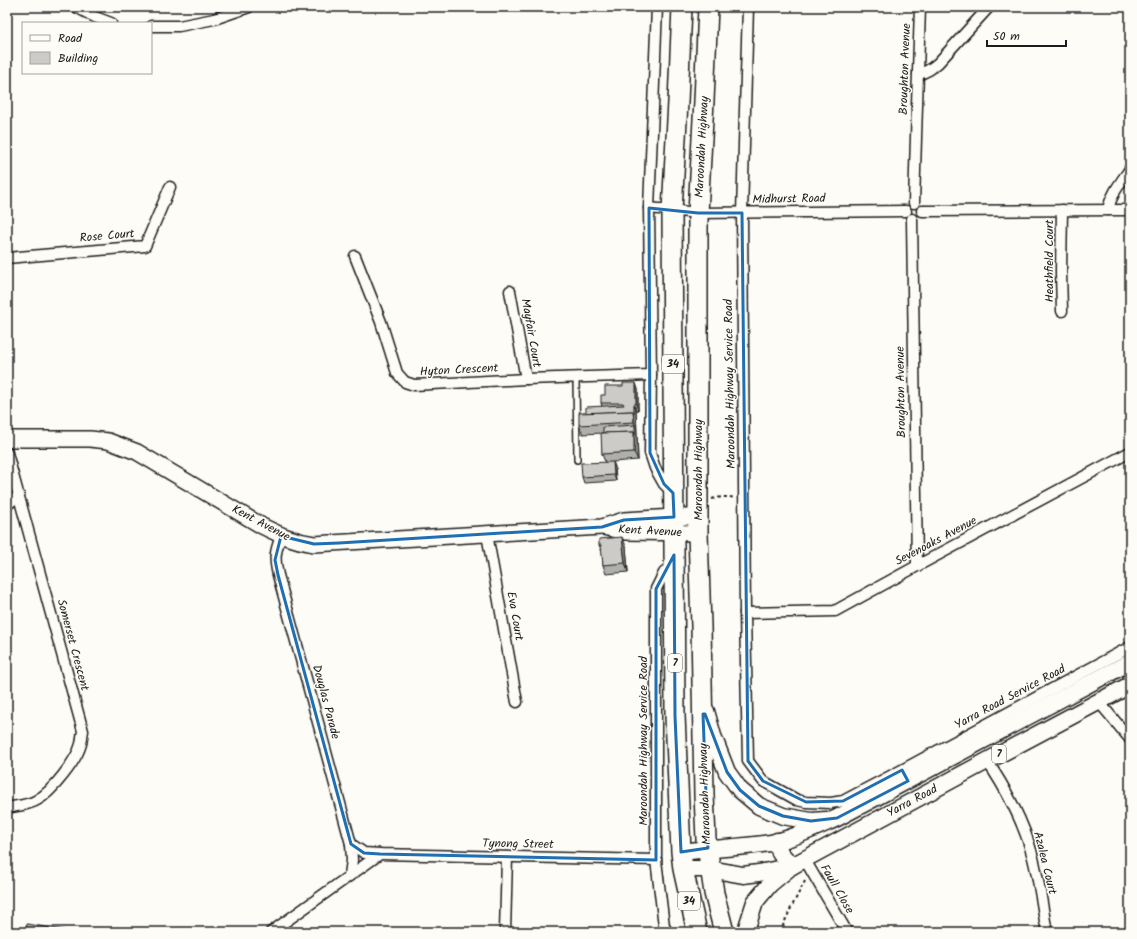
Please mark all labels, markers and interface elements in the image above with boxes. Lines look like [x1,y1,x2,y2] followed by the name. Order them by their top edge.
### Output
[22,22,152,74] legend
[894,22,916,115] street label: Broughton Avenue
[987,22,1066,48] scale bar
[993,27,1020,46] text: 50 m
[58,29,83,48] text: Road
[58,49,98,68] text: Building
[690,95,714,198] street label: Maroondah Highway
[752,189,827,209] street label: Midhurst Road
[1040,219,1059,302] street label: Heathfield Court
[79,224,135,248] street label: Rose Court
[516,297,546,369] street label: Mayfair Court
[719,298,741,469] street label: Maroondah Highway Service Road
[891,345,911,438] street label: Broughton Avenue
[662,355,684,373] road number: 34
[419,358,499,382] street label: Hyton Crescent
[689,419,708,521] street label: Maroondah Highway
[228,500,294,547] street label: Kent Avenue
[892,511,981,571] street label: Sevenoaks Avenue
[618,520,683,542] street label: Kent Avenue
[501,590,529,642] street label: Eva Court
[52,597,94,693] street label: Somerset Crescent
[668,654,682,672] road number: 7
[634,655,653,826] street label: Maroondah Highway Service Road
[951,659,1070,734] street label: Yarra Road Service Road
[307,663,345,742] street label: Douglas Parade
[694,743,716,845] street label: Maroondah Highway
[992,745,1006,763] road number: 7
[883,779,942,822] street label: Yarra Road
[1028,830,1062,897] street label: Azalea Court
[482,834,554,854] street label: Tynong Street
[815,861,859,918] street label: Faull Close
[678,892,700,910] road number: 34

